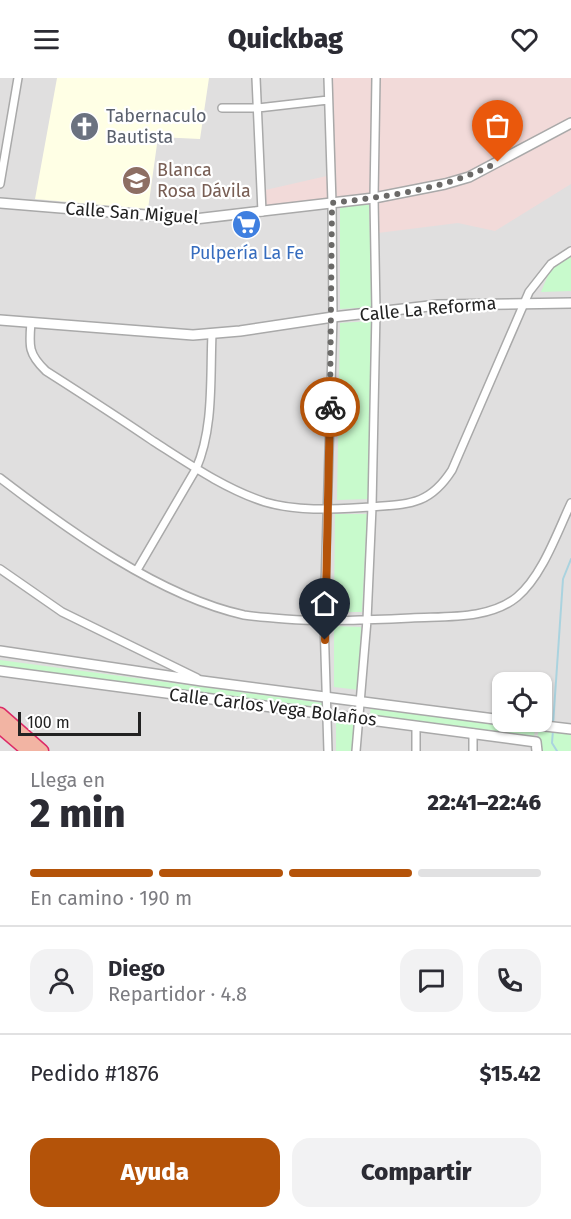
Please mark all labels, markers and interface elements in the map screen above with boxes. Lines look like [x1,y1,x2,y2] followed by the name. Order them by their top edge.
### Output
[30,23,63,56] icon: menu
[228,23,343,55] text: Quickbag
[508,23,541,56] icon: heart
[472,100,523,162] pin
[106,105,207,148] place label: Tabernaculo Bautista
[481,109,514,142] icon: bag
[69,110,101,142] church icon: Tabernaculo Bautista
[157,159,251,202] place label: Blanca Rosa Dávila
[120,164,152,196] school or university icon: Blanca Rosa Dávila
[65,197,199,229] street label: Calle San Miguel
[231,208,263,240] supermarket icon: Pulpería La Fe
[190,242,304,264] place label: Pulpería La Fe
[359,292,497,326] street label: Calle La Reforma
[300,377,360,437] courier
[314,391,347,424] icon: bike
[299,578,350,640] pin
[308,587,341,620] icon: home
[492,672,552,732] map controls
[492,672,552,732] button: locate
[168,683,378,731] street label: Calle Carlos Vega Bolaños
[18,709,141,736] scale bar
[27,713,70,732] text: 100 m
[30,768,105,792] text: Llega en
[428,789,541,816] text: 22:41–22:46
[30,791,126,837] text: 2 min
[30,886,192,910] text: En camino · 190 m
[30,949,93,1012] button: person
[400,949,463,1012] button: chat
[478,949,541,1012] button: phone
[108,955,165,982] text: Diego
[108,982,247,1006] text: Repartidor · 4.8
[30,1060,159,1087] text: Pedido #1876
[480,1060,541,1087] text: $15.42
[30,1138,280,1207] button: Ayuda
[292,1138,541,1207] button: Compartir

